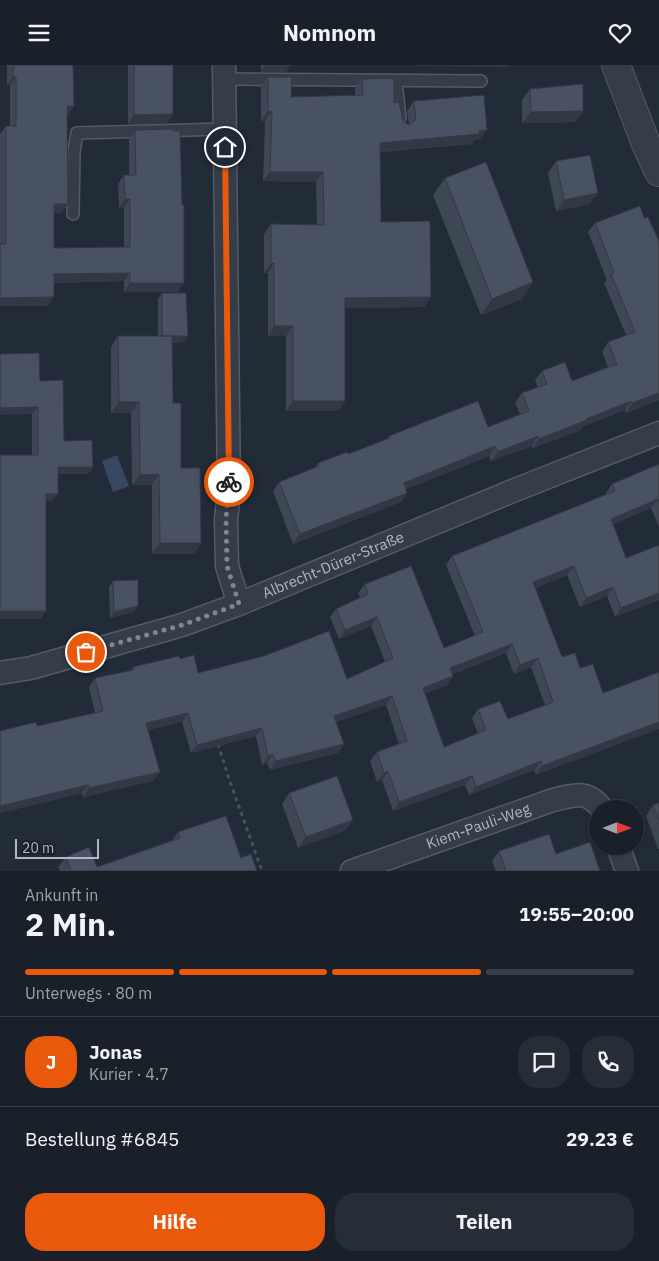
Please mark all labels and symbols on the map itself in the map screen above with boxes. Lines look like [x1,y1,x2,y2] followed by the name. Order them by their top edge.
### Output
[204,126,246,168] pin
[204,457,254,507] courier
[259,527,407,602] street label: Albrecht-Dürer-Straße
[65,631,107,673] pin
[424,799,533,853] street label: Kiem-Pauli-Weg
[589,800,644,855] north arrow
[15,836,99,859] scale bar

